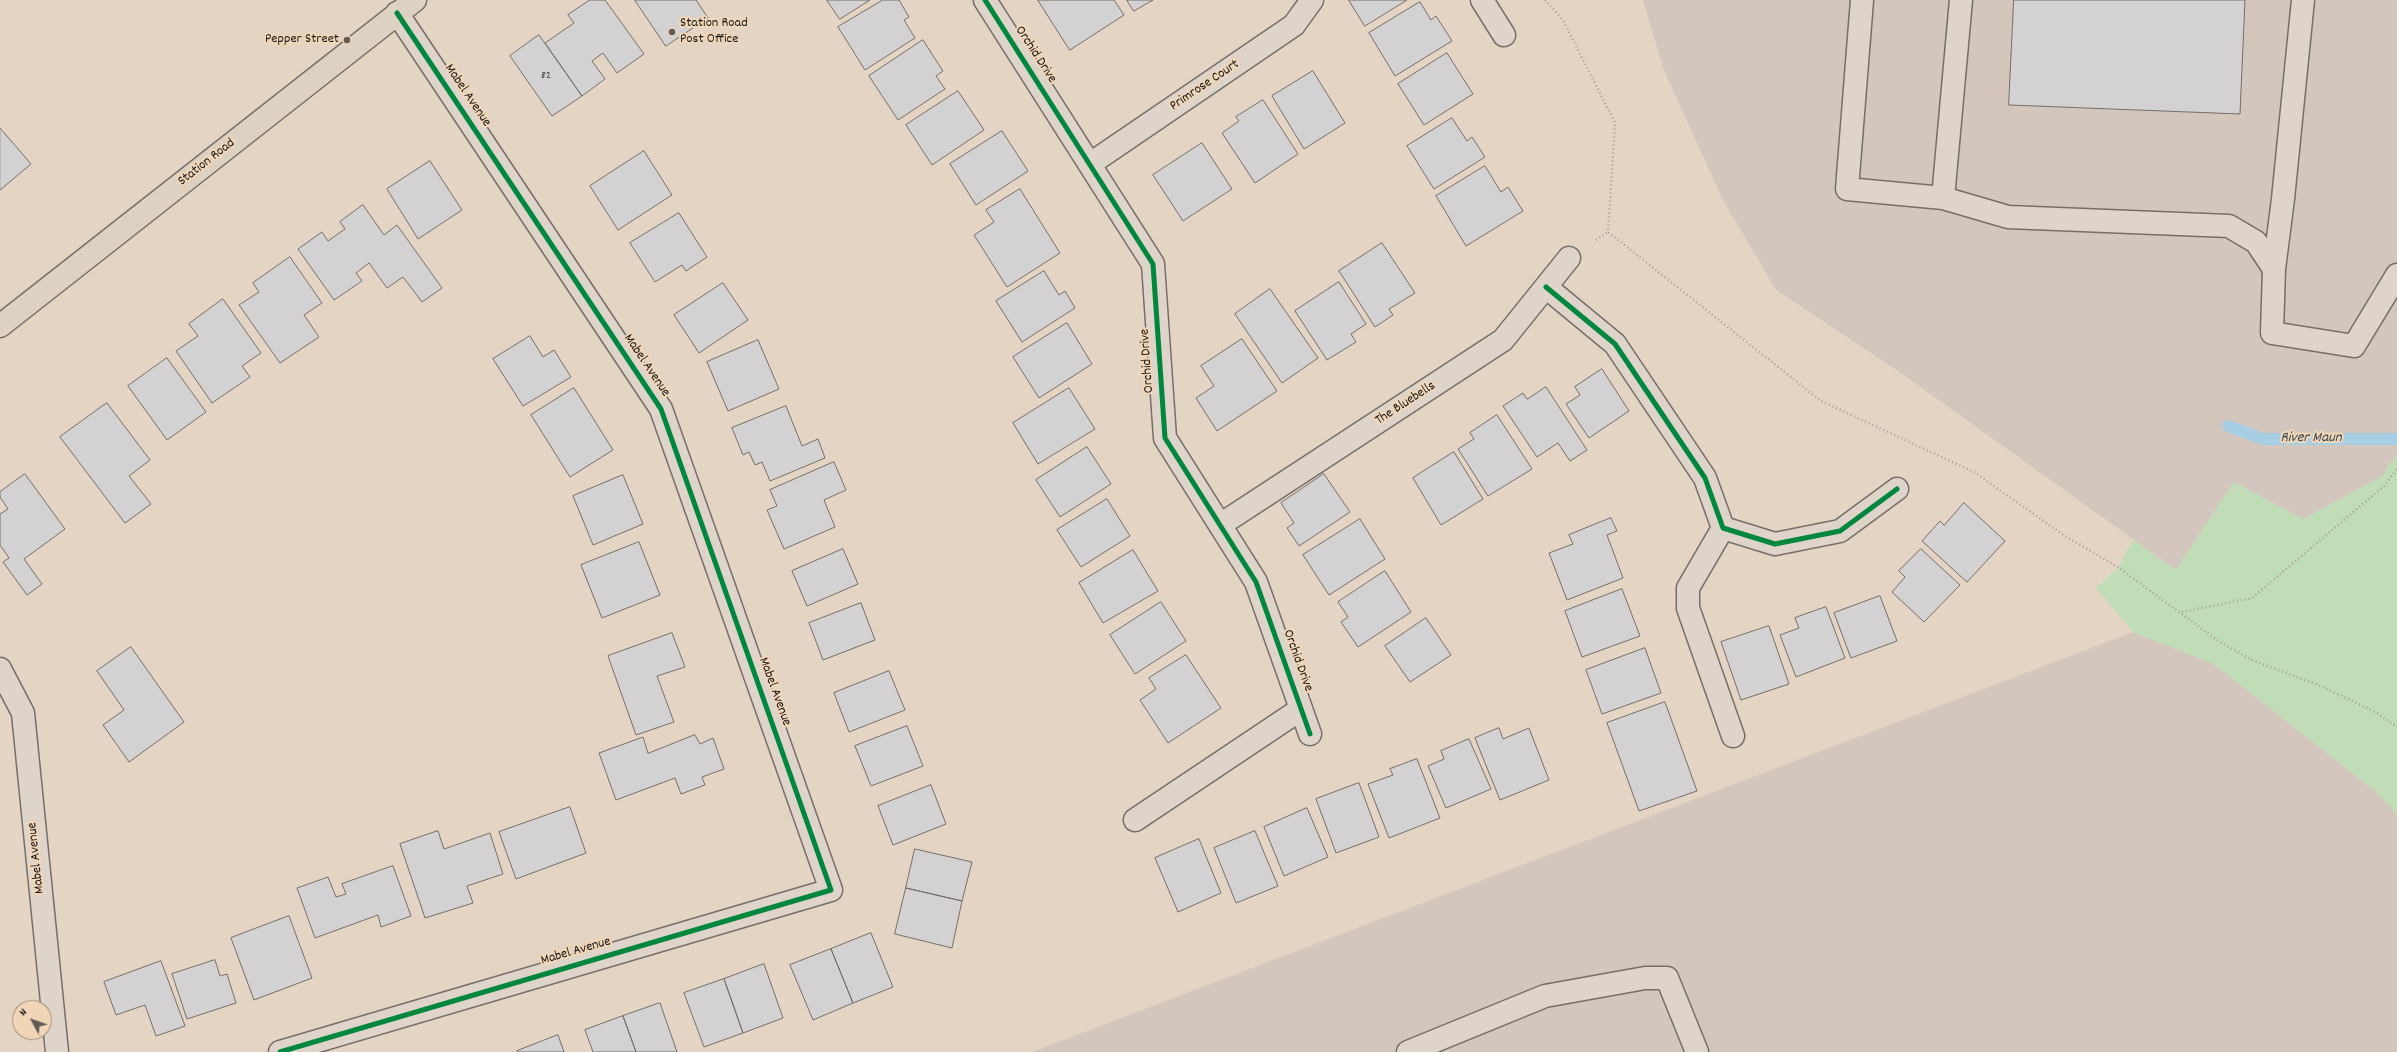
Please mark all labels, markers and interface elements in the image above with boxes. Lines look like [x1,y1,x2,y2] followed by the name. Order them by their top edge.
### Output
[680,16,748,48] place label: Station Road Post Office
[1010,23,1060,87] street label: Orchid Drive
[667,27,677,37] marker: Station Road Post Office
[265,32,339,48] place label: Pepper Street
[342,35,352,45] marker: Pepper Street
[1167,57,1243,115] street label: Primrose Court
[440,62,494,130] street label: Mabel Avenue
[541,69,551,83] house number: 82
[175,136,239,190] street label: Station Road
[1137,328,1159,394] street label: Orchid Drive
[619,332,673,400] street label: Mabel Avenue
[1373,378,1439,430] street label: The Bluebells
[2280,430,2342,448] water label: River Maun
[1278,628,1316,694] street label: Orchid Drive
[754,655,794,729] street label: Mabel Avenue
[25,821,49,895] street label: Mabel Avenue
[539,934,613,970] street label: Mabel Avenue
[12,1000,52,1040] north arrow
[16,1005,32,1020] text: N

